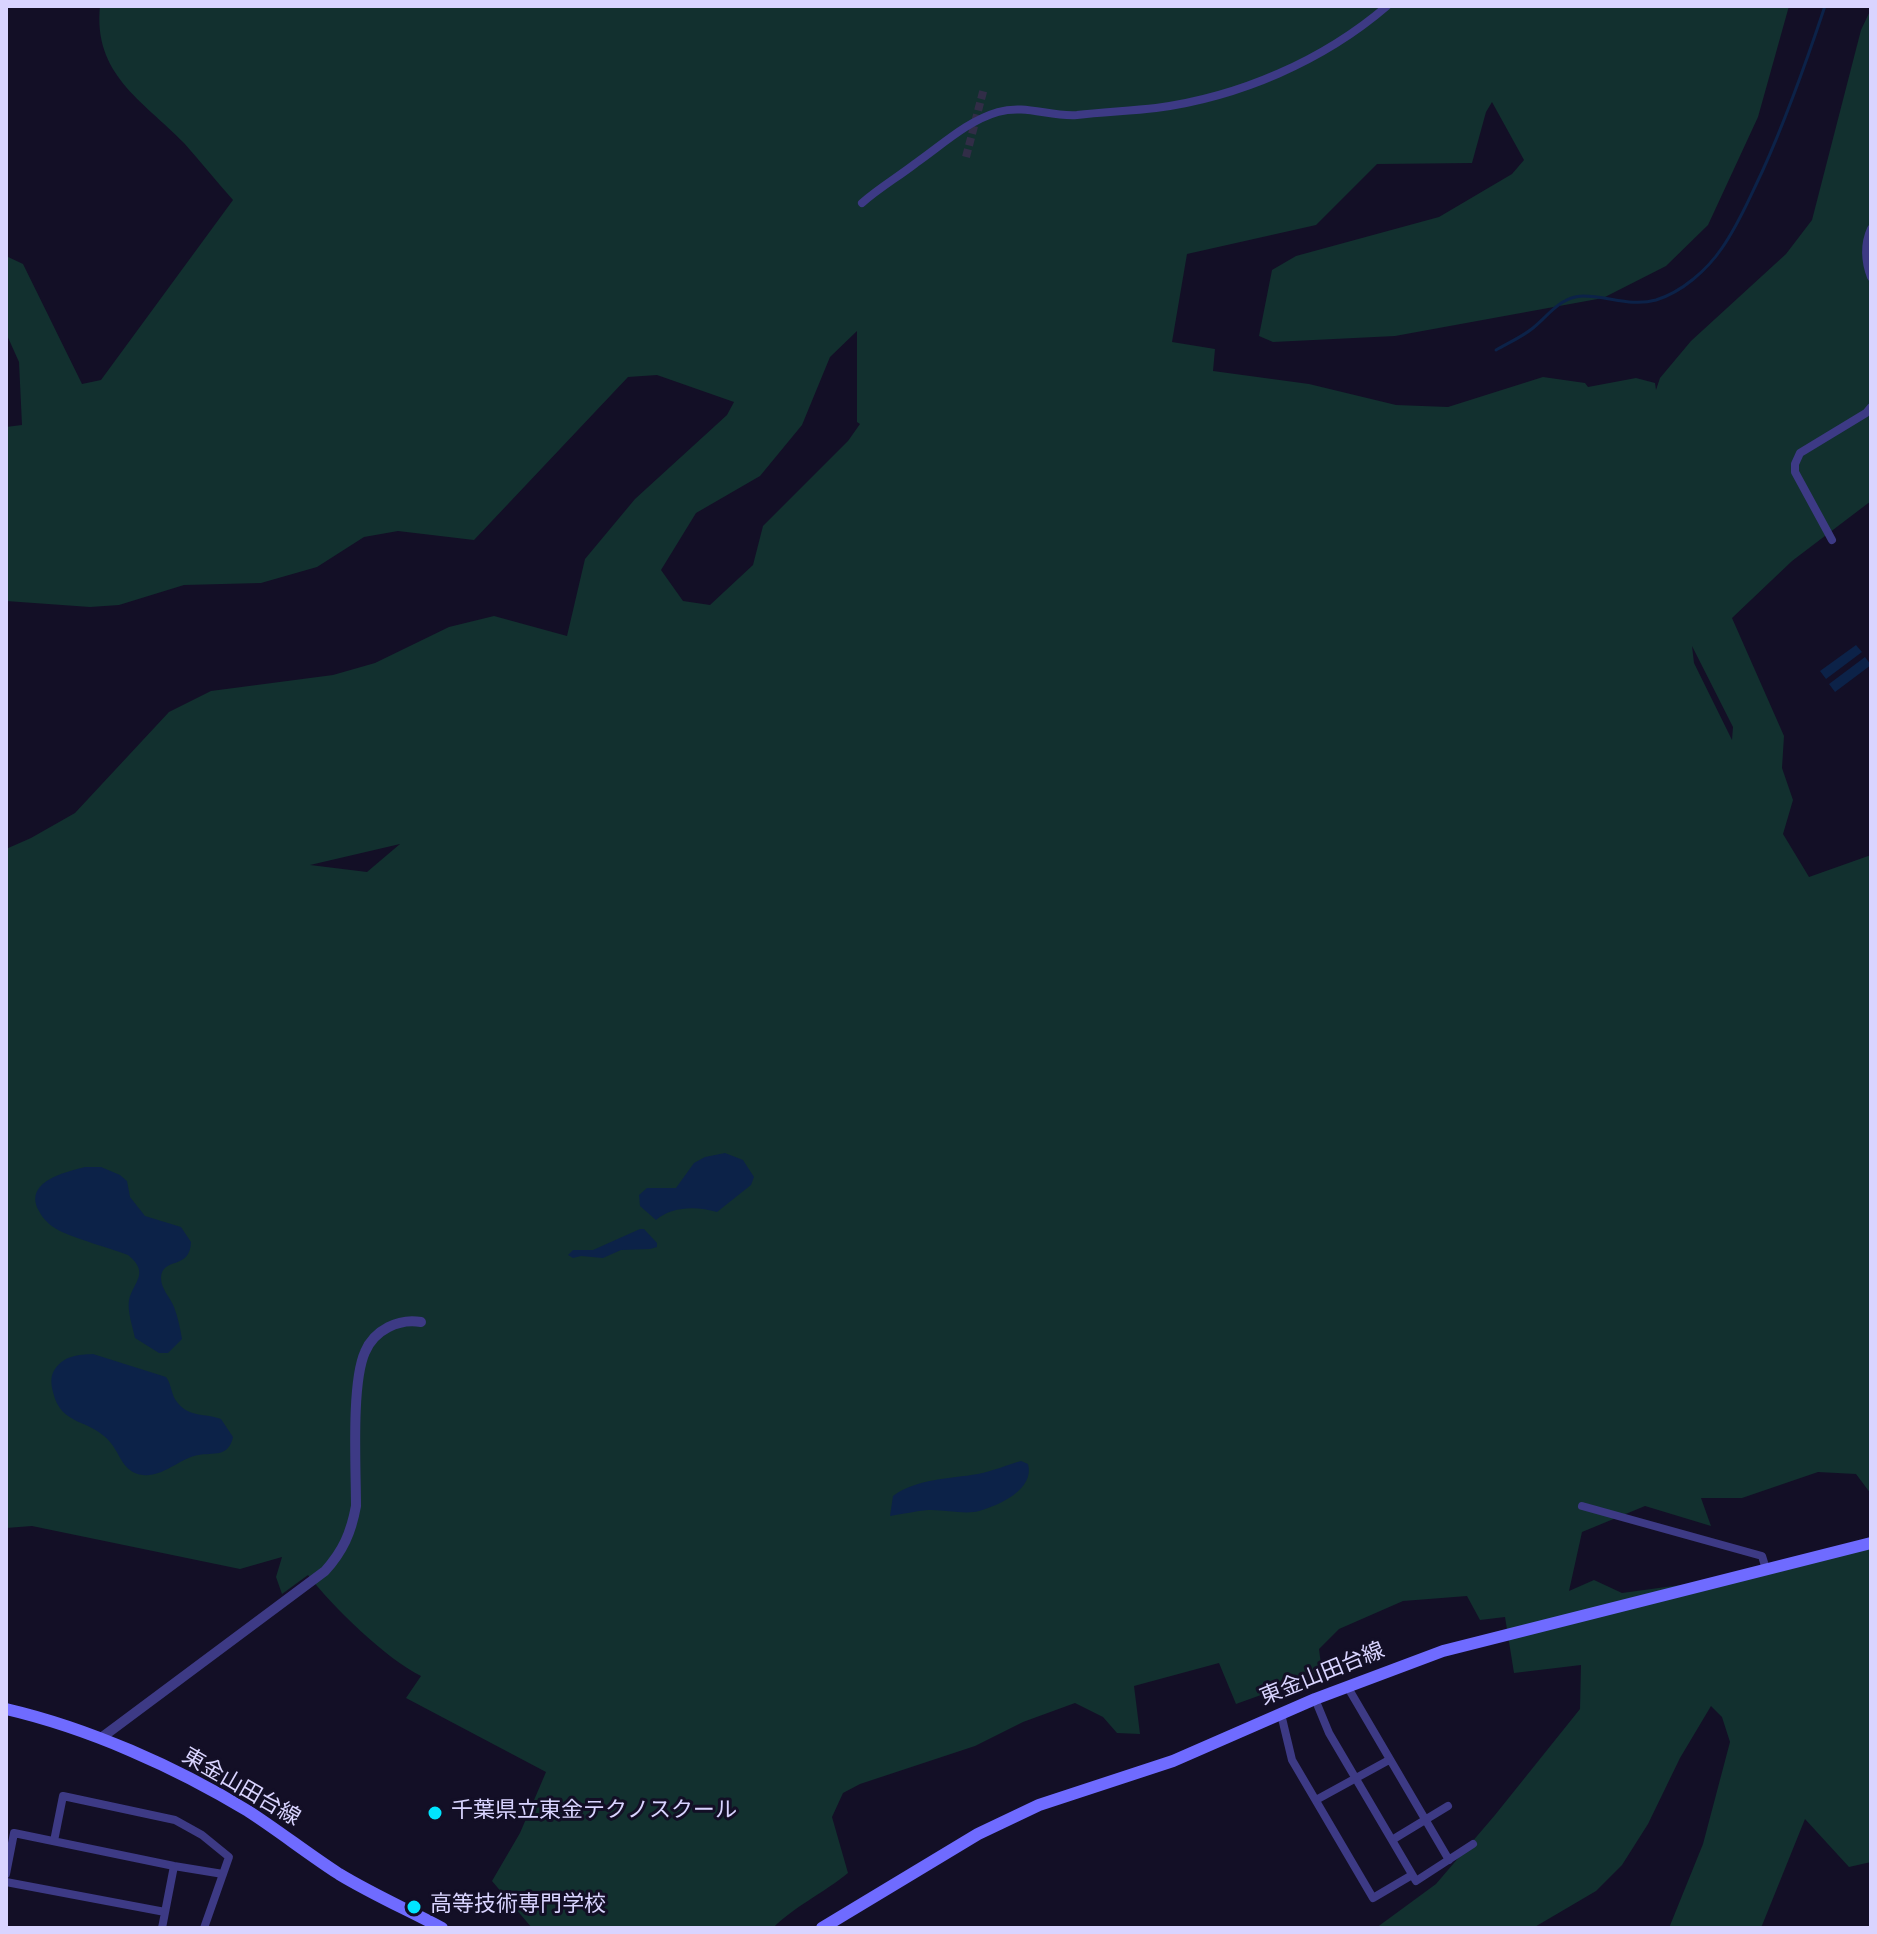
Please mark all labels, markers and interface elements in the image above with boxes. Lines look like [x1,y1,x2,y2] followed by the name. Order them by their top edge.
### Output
[1257,1639,1389,1713] street label: 東金山田台線
[176,1745,304,1833] street label: 東金山田台線
[451,1800,737,1826] place label: 千葉県立東金テクノスクール
[426,1804,444,1822] marker: 千葉県立東金テクノスクール
[430,1894,606,1920] place label: 高等技術専門学校
[405,1898,423,1916] marker: 高等技術専門学校

